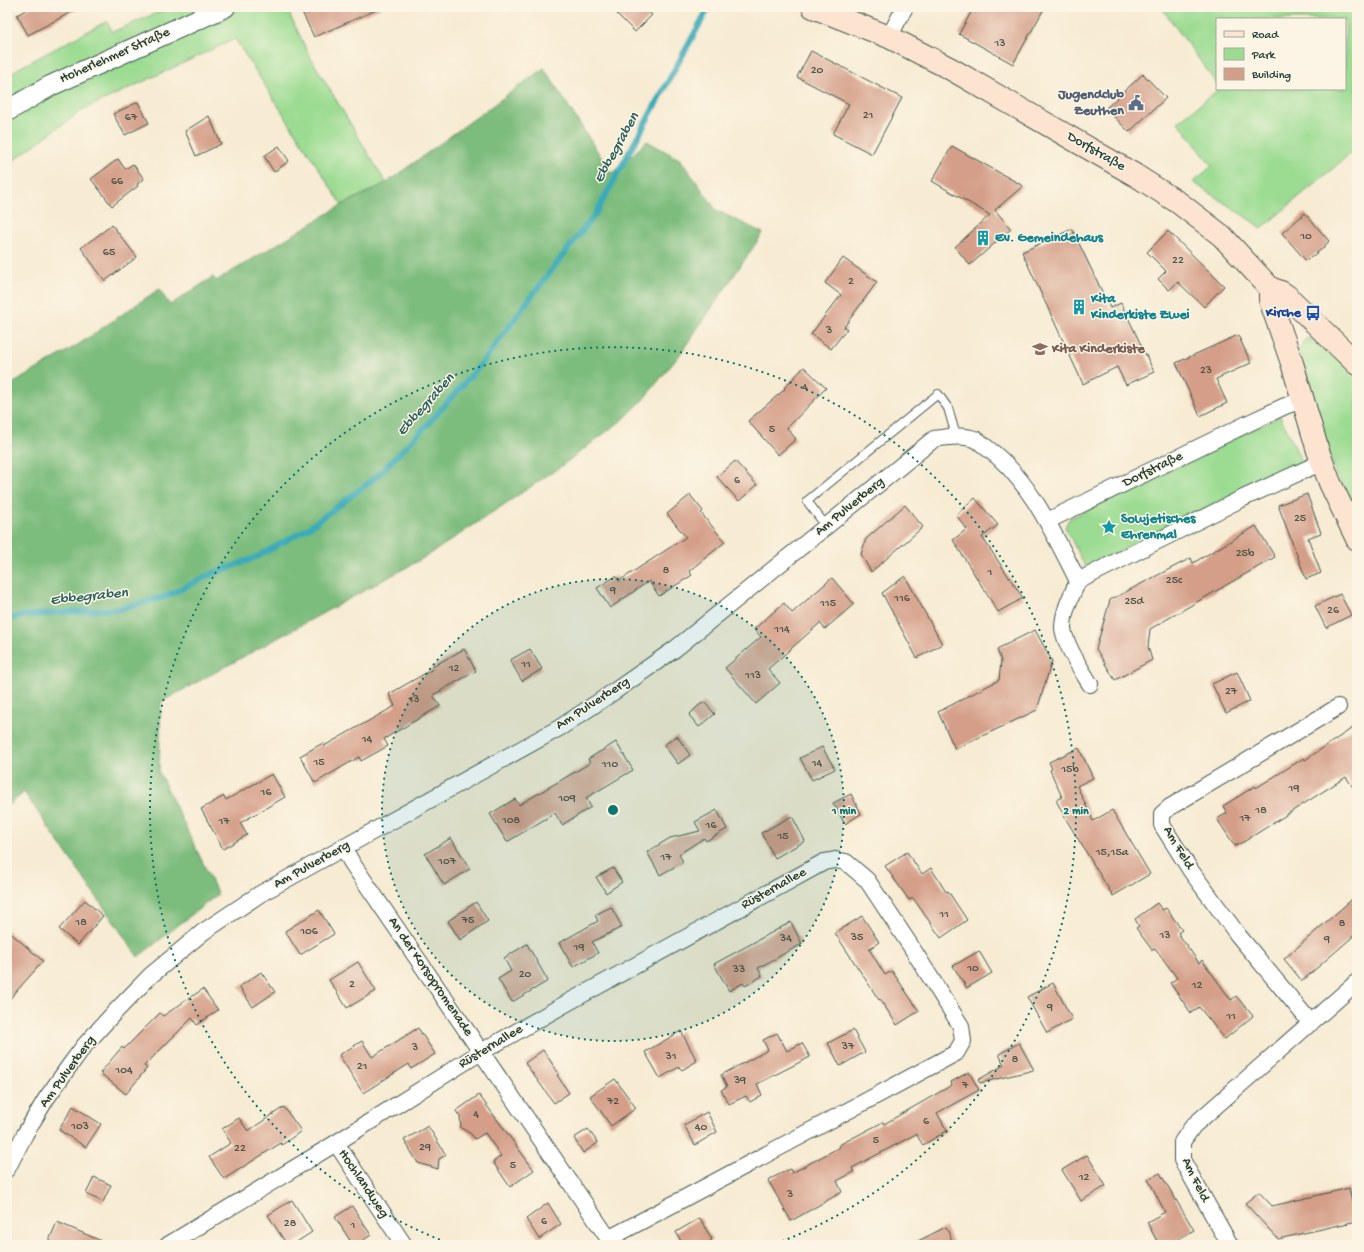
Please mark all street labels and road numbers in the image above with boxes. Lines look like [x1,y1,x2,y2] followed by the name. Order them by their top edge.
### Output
[57,24,173,88] street label: Hoherlehmer Straße
[1063,128,1129,176] street label: Dorfstraße
[1119,448,1187,492] street label: Dorfstraße
[812,474,888,540] street label: Am Pulverberg
[553,674,633,734] street label: Am Pulverberg
[1159,823,1198,874] street label: Am Feld
[271,837,353,893] street label: Am Pulverberg
[738,864,810,914] street label: Rüsternallee
[384,914,477,1041] street label: An der Korsopromenade
[456,1021,527,1073] street label: Rüsternallee
[36,1033,100,1111] street label: Am Pulverberg
[334,1146,392,1222] street label: Hochlandweg
[1177,1155,1214,1207] street label: Am Feld

